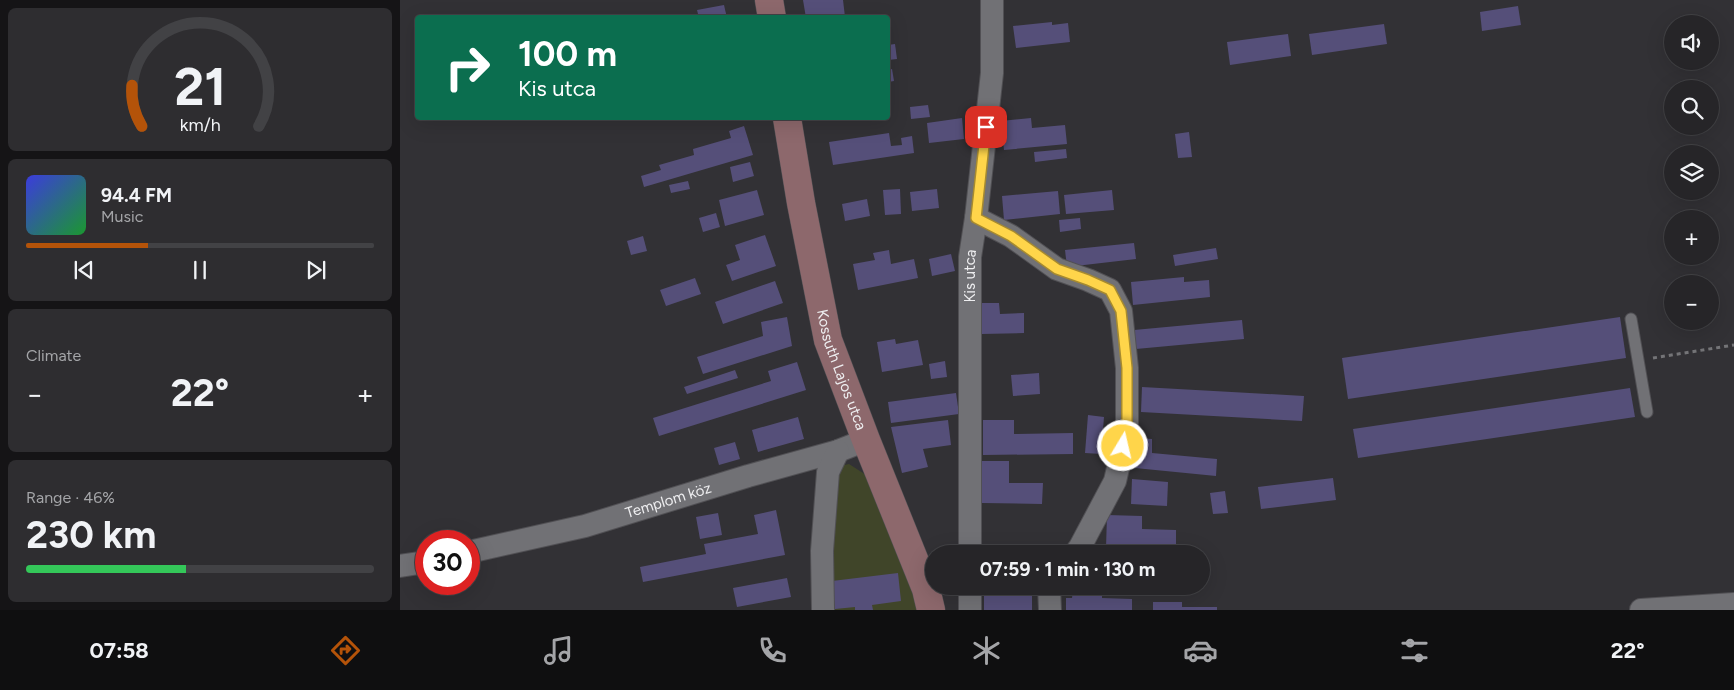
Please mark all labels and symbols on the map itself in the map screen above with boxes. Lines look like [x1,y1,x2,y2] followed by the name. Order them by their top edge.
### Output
[965,106,1007,148] pin
[961,248,980,303] street label: Kis utca
[813,308,870,432] street label: Kossuth Lajos utca
[1096,419,1148,471] position arrow
[623,479,713,522] street label: Templom köz
[415,530,480,595] speed limit sign: 30

